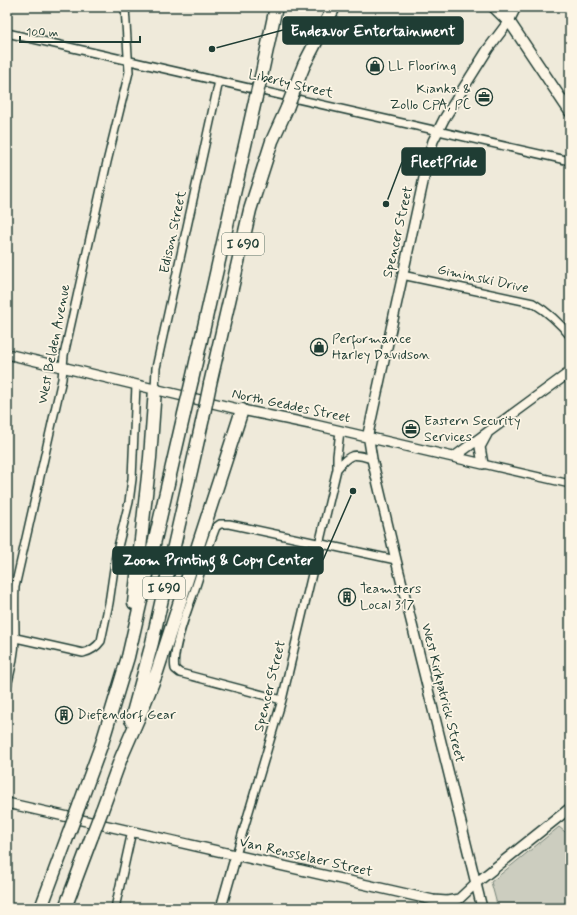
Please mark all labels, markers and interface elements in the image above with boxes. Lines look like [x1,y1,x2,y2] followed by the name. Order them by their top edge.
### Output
[283,17,463,44] callout: Endeavor Entertainment
[20,18,140,44] scale bar
[291,22,455,42] text: Endeavor Entertainment
[26,25,58,41] text: 100 m
[365,56,385,76] shop icon: LL Flooring
[388,57,456,75] place label: LL Flooring
[247,65,336,103] street label: Liberty Street
[390,80,471,114] place label: Kianka & Zollo CPA, PC
[474,87,494,107] office icon: Kianka & Zollo CPA, PC
[402,148,485,175] callout: FleetPride
[411,153,478,173] text: FleetPride
[379,184,417,280] street label: Spencer Street
[155,188,191,275] street label: Edison Street
[222,233,264,255] road number: I 690
[436,261,530,297] street label: Giminski Drive
[34,282,75,405] street label: West Belden Avenue
[332,330,430,364] place label: Performance Harley Davidson
[309,337,329,357] shop icon: Performance Harley Davidson
[230,385,352,427] street label: North Geddes Street
[424,412,521,446] place label: Eastern Security Services
[401,419,421,439] office icon: Eastern Security Services
[113,547,323,574] callout: Zoom Printing & Copy Center
[122,551,314,573] text: Zoom Printing & Copy Center
[143,577,185,599] road number: I 690
[360,580,421,614] place label: Teamsters Local 317
[337,587,357,607] building icon: Teamsters Local 317
[417,622,469,765] street label: West Kirkpatrick Street
[250,638,290,734] street label: Spencer Street
[54,705,74,725] building icon: Diefendorf Gear
[77,706,176,724] place label: Diefendorf Gear
[238,833,375,881] street label: Van Rensselaer Street

